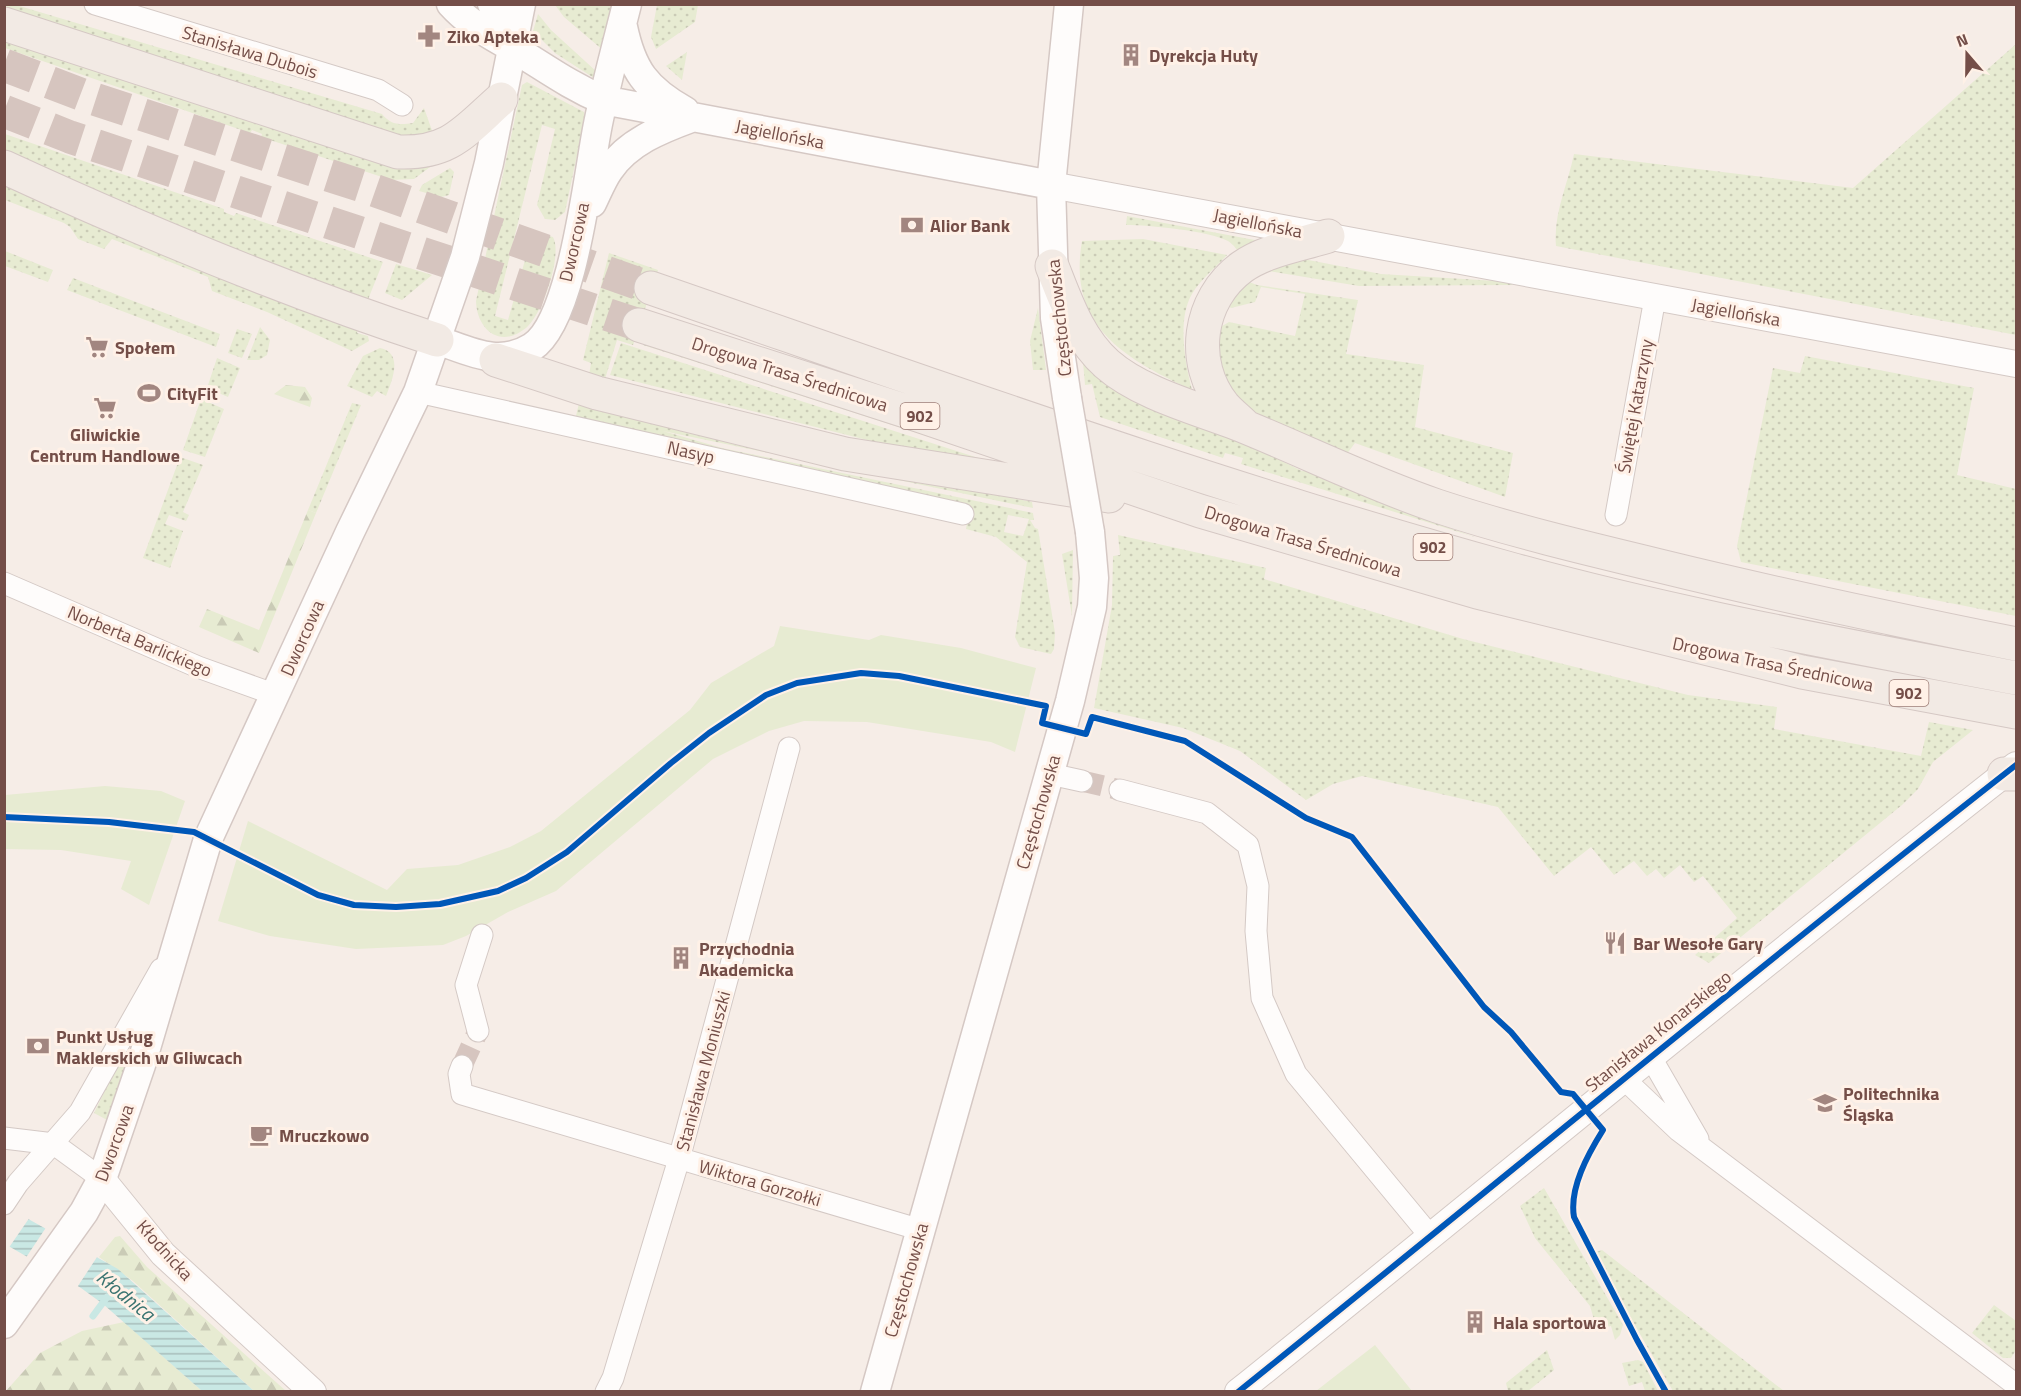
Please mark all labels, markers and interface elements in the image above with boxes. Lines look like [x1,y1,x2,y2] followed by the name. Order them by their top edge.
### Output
[179,19,321,85] street label: Stanisława Dubois
[416,23,442,49] pharmacy icon: Ziko Apteka
[447,23,539,50] place label: Ziko Apteka
[1937,24,1997,84] north arrow
[1953,27,1971,53] text: N
[1118,42,1144,68] building icon: Dyrekcja Huty
[1149,42,1258,69] place label: Dyrekcja Huty
[733,112,827,156] street label: Jagiellońska
[552,200,596,284] street label: Dworcowa
[1211,201,1305,245] street label: Jagiellońska
[899,212,925,238] bank icon: Alior Bank
[930,212,1011,239] place label: Alior Bank
[1039,258,1079,378] street label: Częstochowska
[1689,291,1783,333] street label: Jagiellońska
[688,330,892,418] street label: Drogowa Trasa Średnicowa
[84,334,110,360] supermarket icon: Społem
[115,334,175,361] place label: Społem
[1610,337,1660,475] street label: Świętej Katarzyny
[136,380,162,406] sports icon: CityFit
[167,380,218,407] place label: CityFit
[92,395,118,421] supermarket icon: Gliwickie Centrum Handlowe
[900,403,940,429] road number: 902
[30,421,180,469] place label: Gliwickie Centrum Handlowe
[665,433,717,471] street label: Nasyp
[1201,498,1405,584] street label: Drogowa Trasa Średnicowa
[1414,534,1452,560] road number: 902
[273,596,331,680] street label: Dworcowa
[64,598,216,684] street label: Norberta Barlickiego
[1670,630,1876,698] street label: Drogowa Trasa Średnicowa
[1890,680,1928,706] road number: 902
[1009,752,1067,872] street label: Częstochowska
[1602,930,1628,956] restaurant icon: Bar Wesołe Gary
[1633,930,1763,957] place label: Bar Wesołe Gary
[699,935,795,983] place label: Przychodnia Akademicka
[668,945,694,971] building icon: Przychodnia Akademicka
[1579,963,1737,1099] street label: Stanisława Konarskiego
[669,988,737,1154] street label: Stanisława Moniuszki
[56,1023,242,1071] place label: Punkt Usług Maklerskich w Gliwcach
[25,1033,51,1059] bank icon: Punkt Usług Maklerskich w Gliwcach
[1843,1080,1939,1128] place label: Politechnika Śląska
[1812,1090,1838,1116] school or university icon: Politechnika Śląska
[88,1101,140,1185] street label: Dworcowa
[248,1122,274,1148] cafe icon: Mruczkowo
[279,1122,369,1149] place label: Mruczkowo
[696,1153,824,1213] street label: Wiktora Gorzołki
[130,1214,200,1286] street label: Kłodnicka
[877,1220,935,1340] street label: Częstochowska
[90,1262,163,1329] water label: Kłodnica
[1462,1309,1488,1335] building icon: Hala sportowa
[1493,1309,1606,1336] place label: Hala sportowa

